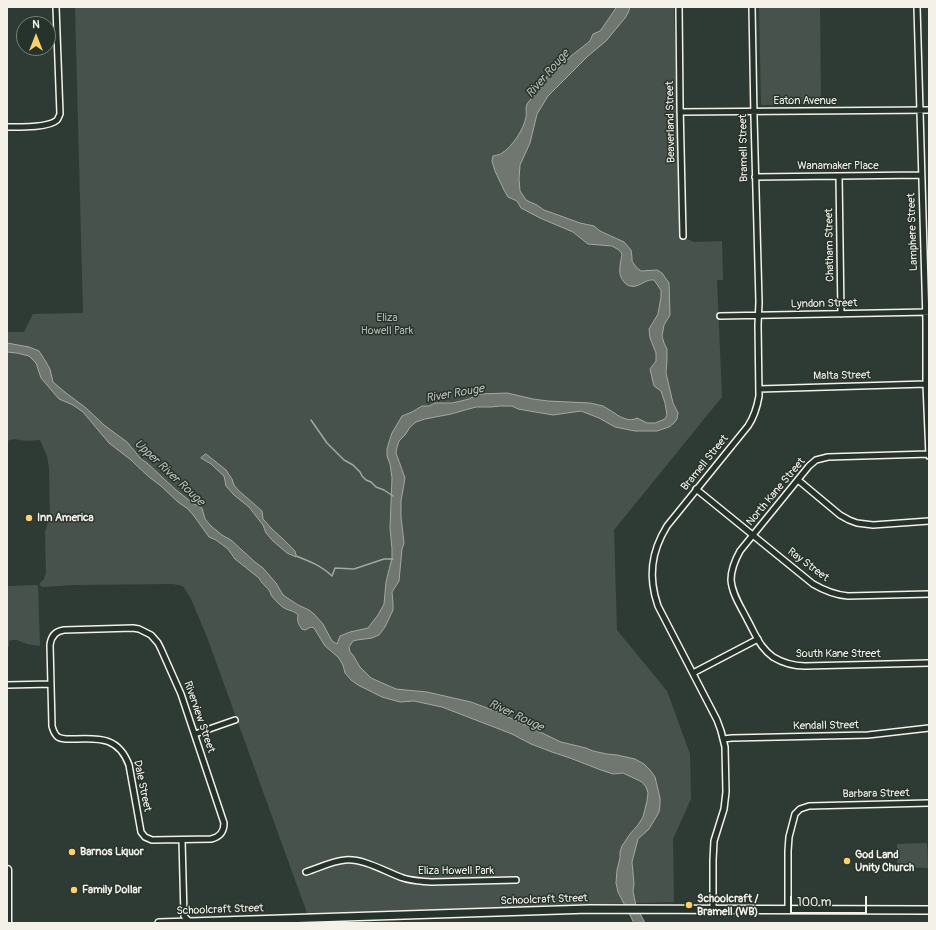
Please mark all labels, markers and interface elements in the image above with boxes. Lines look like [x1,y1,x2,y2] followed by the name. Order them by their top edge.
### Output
[16,16,56,56] north arrow
[32,18,40,31] text: N
[523,47,573,101] water label: River Rouge
[664,81,678,163] street label: Beaverland Street
[773,94,837,108] street label: Eaton Avenue
[737,114,751,182] street label: Bramell Street
[797,159,879,173] street label: Wanamaker Place
[905,193,921,271] street label: Lamphere Street
[823,208,837,282] street label: Chatham Street
[791,297,857,311] street label: Lyndon Street
[361,311,413,337] park label: Eliza Howell Park
[813,369,871,383] street label: Malta Street
[425,382,485,406] water label: River Rouge
[679,432,731,494] street label: Bramell Street
[131,437,207,509] water label: Upper River Rouge
[744,455,808,529] street label: North Kane Street
[37,511,94,525] place label: Inn America
[24,513,34,523] marker: Inn America
[785,545,831,585] street label: Ray Street
[795,647,881,661] street label: South Kane Street
[181,679,217,755] street label: Riverview Street
[486,697,546,735] water label: River Rouge
[793,719,859,733] street label: Kendall Street
[130,759,154,813] street label: Dale Street
[842,787,910,801] street label: Barbara Street
[80,845,144,859] place label: Barnos Liquor
[67,847,77,857] marker: Barnos Liquor
[855,848,914,874] place label: God Land Unity Church
[842,856,852,866] marker: God Land Unity Church
[418,864,494,878] street label: Eliza Howell Park
[82,883,142,897] place label: Family Dollar
[69,885,79,895] marker: Family Dollar
[792,888,869,914] scale bar
[500,892,588,908] street label: Schoolcraft Street
[697,892,758,918] place label: Schoolcraft / Bramell (WB)
[797,895,831,910] text: 100 m
[684,900,694,910] marker: Schoolcraft / Bramell (WB)
[176,902,264,918] street label: Schoolcraft Street

